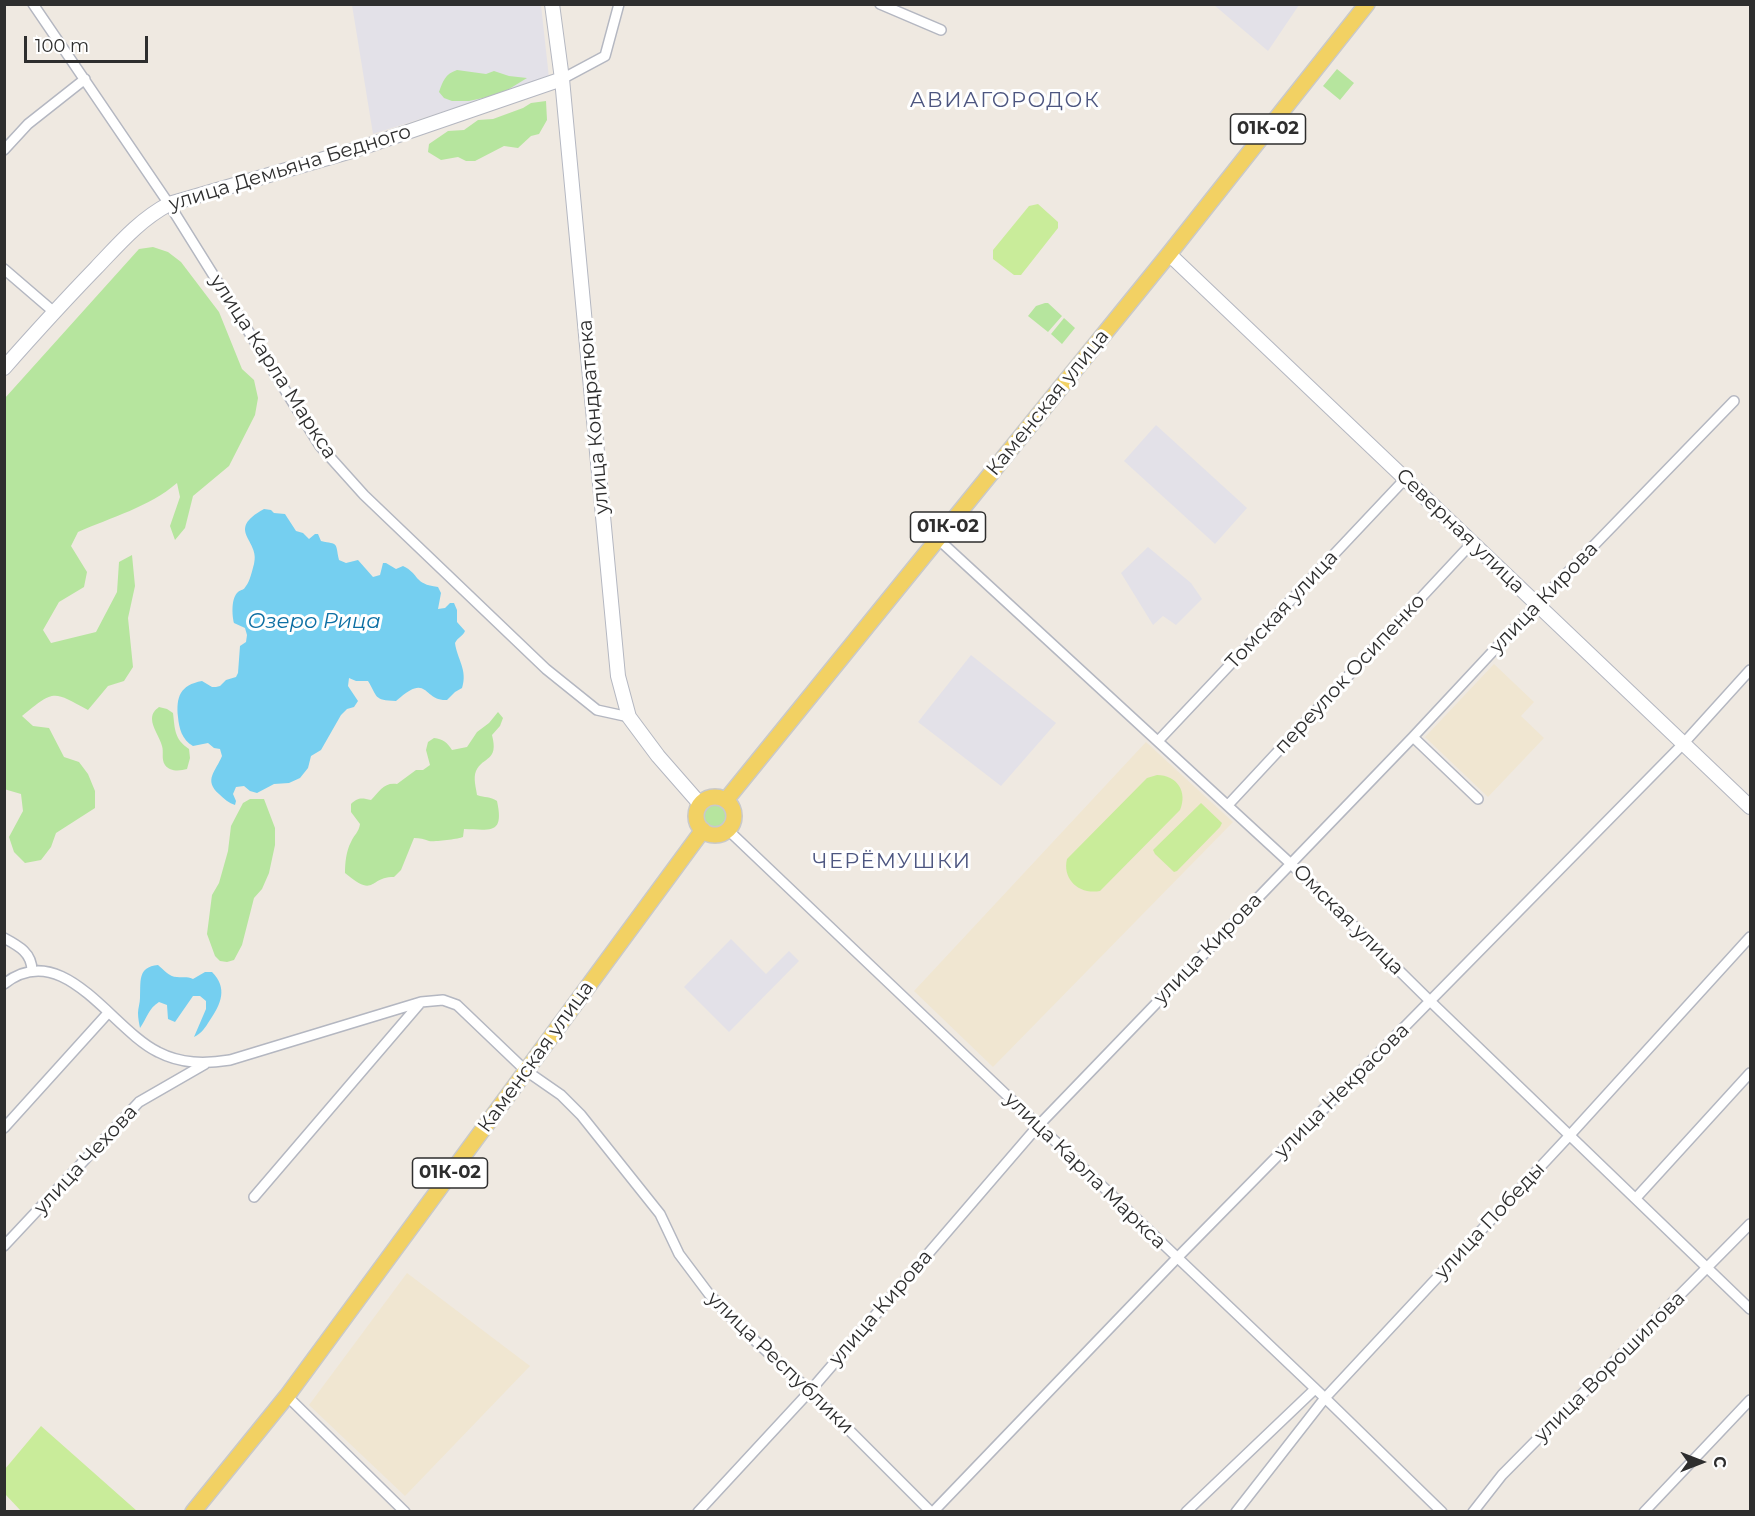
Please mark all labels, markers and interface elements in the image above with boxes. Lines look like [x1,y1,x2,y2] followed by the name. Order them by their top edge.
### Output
[27,24,152,62] scale bar
[35,35,89,57] text: 100 m
[910,88,1100,114] district label: АВИАГОРОДОК
[1230,114,1306,144] road number: 01К-02
[166,120,414,216] street label: улица Демьяна Бедного
[204,270,342,464] street label: улица Карла Маркса
[574,319,614,515] street label: улица Кондратюка
[982,325,1114,481] street label: Каменская улица
[1391,464,1529,598] street label: Северная улица
[910,512,986,542] road number: 01К-02
[1485,537,1603,659] street label: улица Кирова
[1221,546,1343,674] street label: Томская улица
[1270,589,1430,759] street label: переулок Осипенко
[247,609,381,635] water label: Озеро Рица
[812,849,972,875] district label: ЧЕРЁМУШКИ
[1288,860,1408,980] street label: Омская улица
[1149,888,1267,1010] street label: улица Кирова
[473,977,599,1137] street label: Каменская улица
[1270,1019,1414,1163] street label: улица Некрасова
[999,1088,1171,1254] street label: улица Карла Маркса
[29,1100,143,1220] street label: улица Чехова
[412,1158,488,1188] road number: 01К-02
[1430,1158,1550,1284] street label: улица Победы
[824,1245,938,1371] street label: улица Кирова
[702,1287,858,1439] street label: улица Республики
[1530,1287,1690,1447] street label: улица Ворошилова
[1671,1432,1731,1492] north arrow
[1710,1456,1729,1468] text: С

